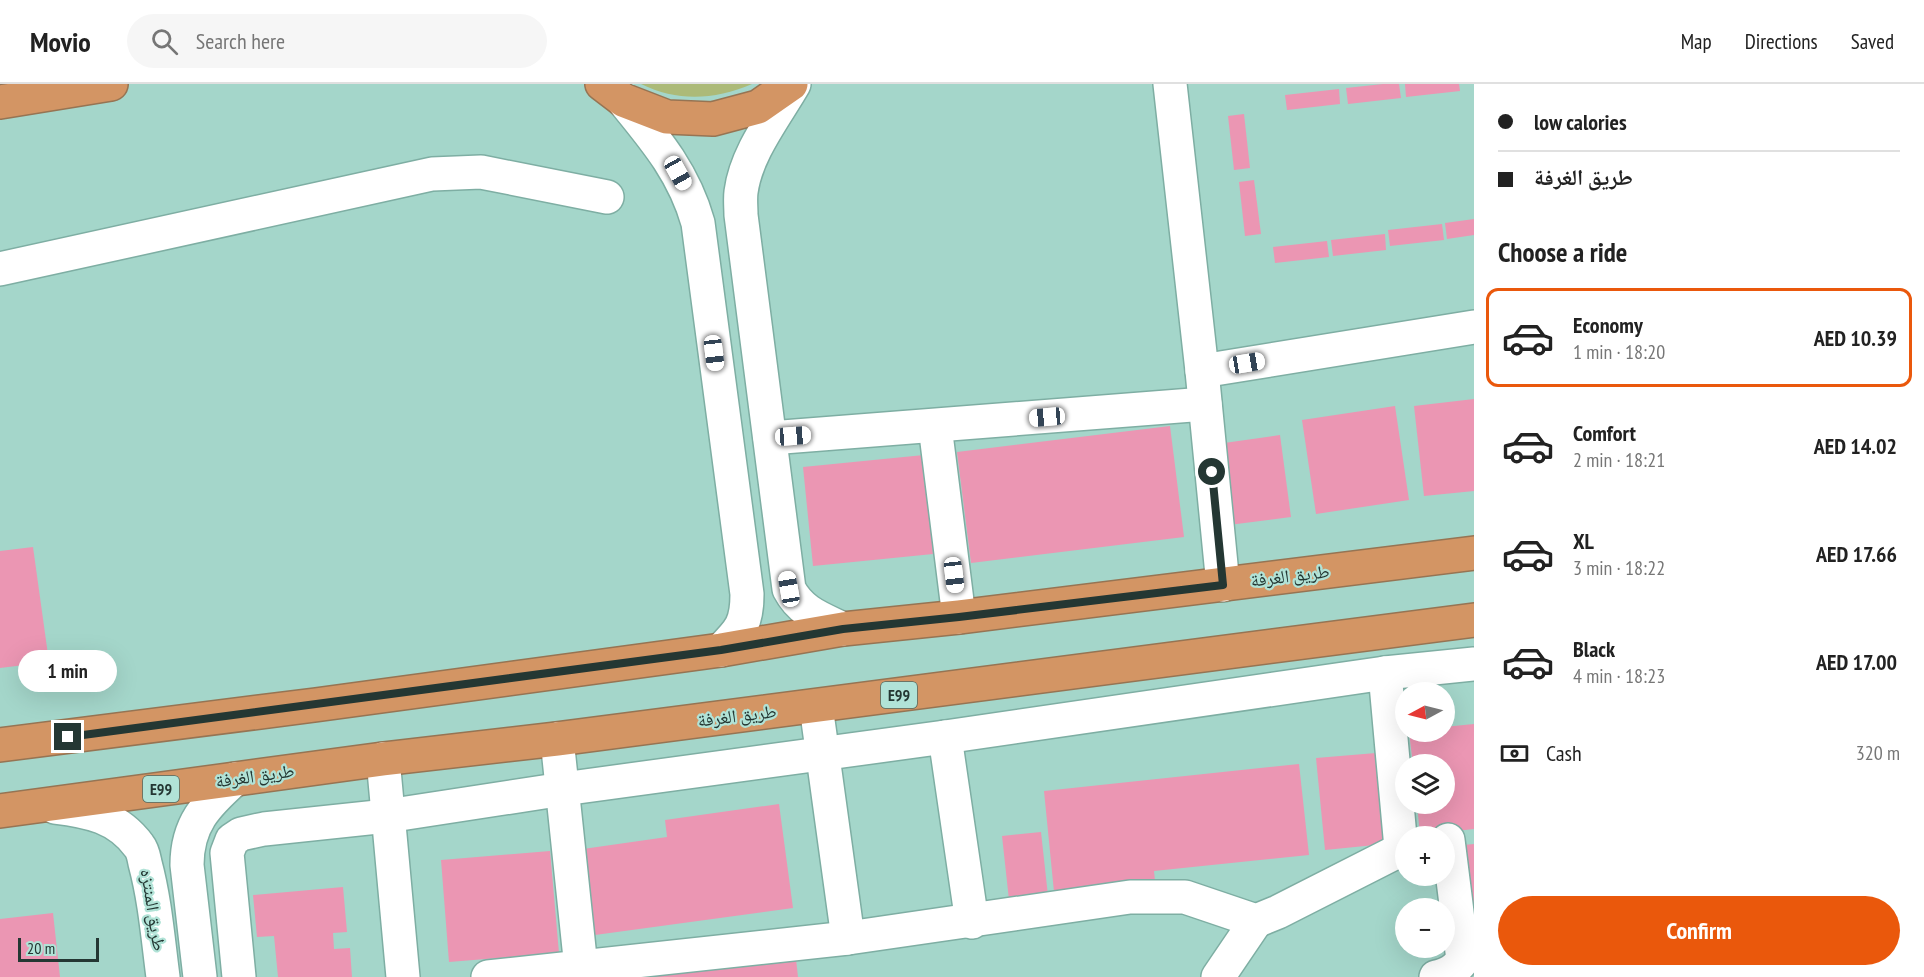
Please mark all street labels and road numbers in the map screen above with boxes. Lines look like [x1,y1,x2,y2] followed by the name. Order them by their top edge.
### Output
[1249,559,1331,592] street label: طريق الغرفة
[881,682,917,708] road number: E99
[696,699,778,732] street label: طريق الغرفة
[214,759,296,792] street label: طريق الغرفة
[143,776,179,802] road number: E99
[136,867,171,953] street label: طريق المنتزه

